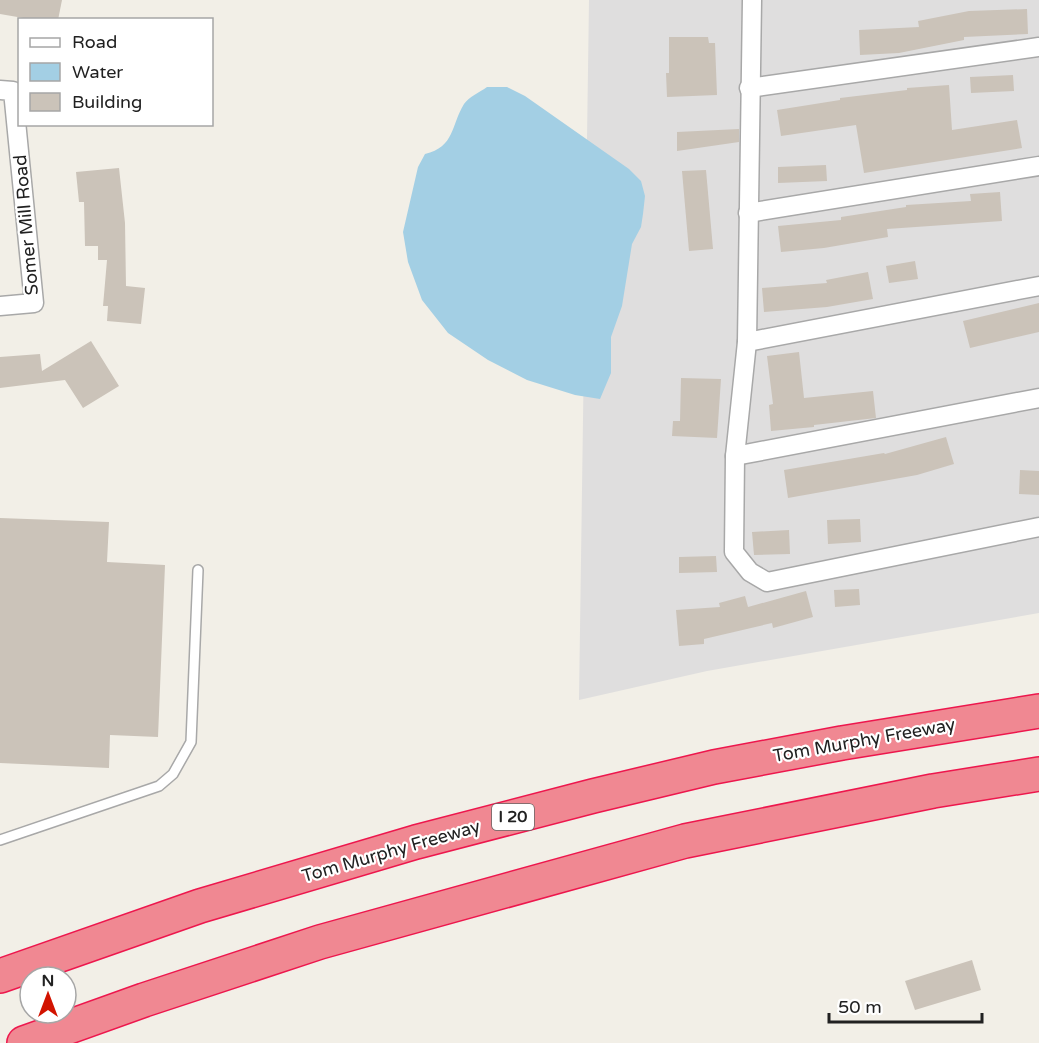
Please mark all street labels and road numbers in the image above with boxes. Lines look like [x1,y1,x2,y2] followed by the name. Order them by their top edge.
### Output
[9,154,43,296] street label: Somer Mill Road
[771,713,957,767] street label: Tom Murphy Freeway
[492,804,534,830] road number: I 20
[299,815,483,887] street label: Tom Murphy Freeway

